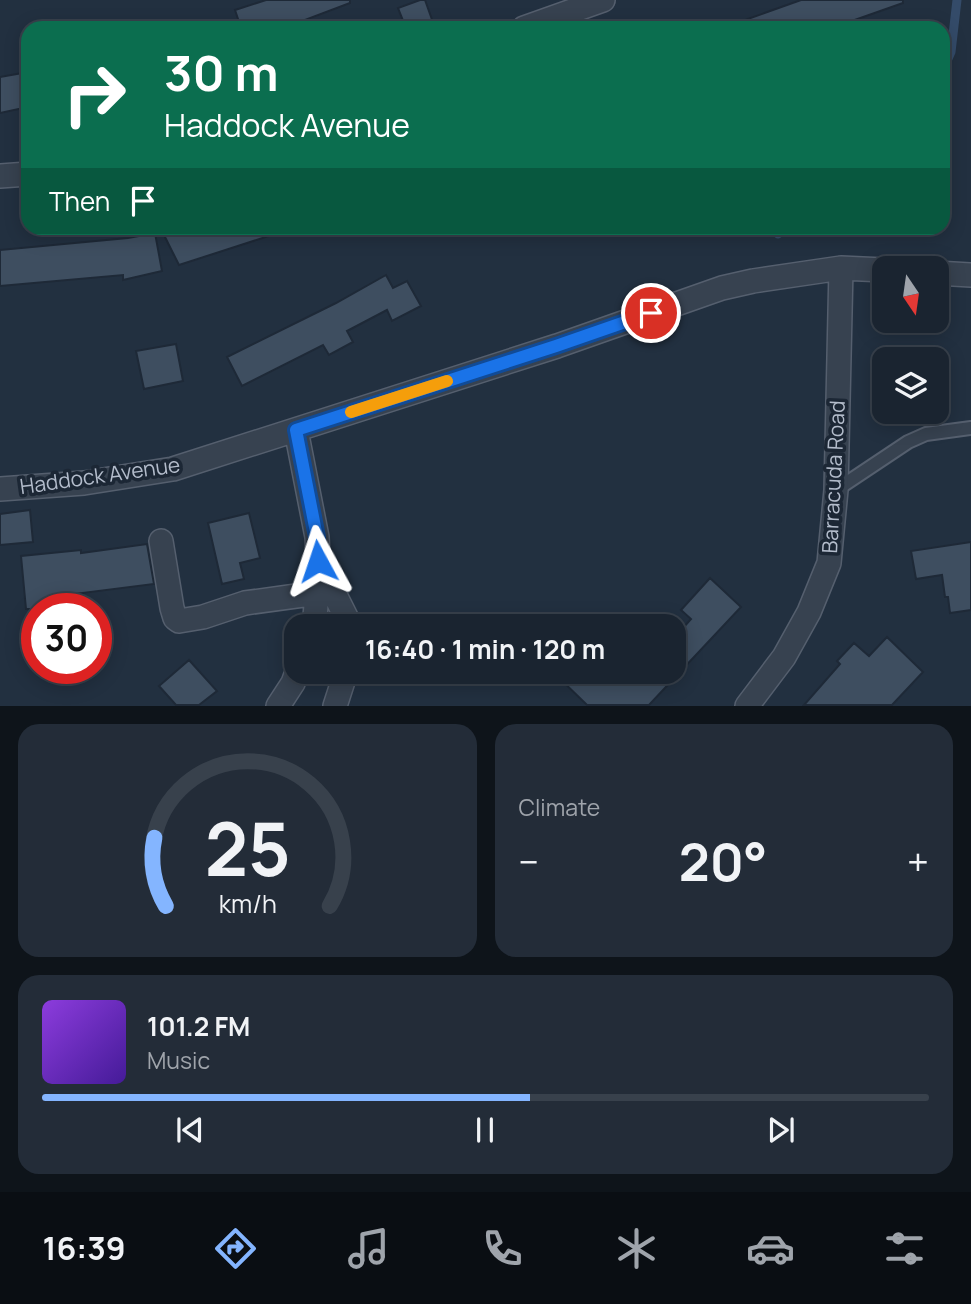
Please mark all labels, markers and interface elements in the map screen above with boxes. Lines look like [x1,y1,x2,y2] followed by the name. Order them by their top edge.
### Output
[164,39,279,106] text: 30 m
[49,49,140,140] icon: right
[164,103,410,147] text: Haddock Avenue
[124,182,162,220] icon: arrive
[49,183,110,219] text: Then
[872,256,948,332] north arrow
[872,256,949,424] map controls
[621,283,681,343] pin
[632,294,670,332] icon: arrive
[872,347,949,424] button: layers
[815,400,851,554] street label: Barracuda Road
[18,450,182,500] street label: Haddock Avenue
[281,524,355,598] position arrow
[21,593,112,684] speed limit sign: 30
[365,631,605,667] text: 16:40 · 1 min · 120 m
[519,791,600,823] text: Climate
[204,799,290,899] text: 25
[679,826,767,897] text: 20°
[519,835,539,887] text: −
[907,835,929,887] text: +
[218,886,276,921] text: km/h
[147,1008,250,1044] text: 101.2 FM
[147,1044,210,1076] text: Music
[171,1111,209,1149] icon: previous
[466,1111,504,1149] icon: pause
[762,1111,800,1149] icon: next
[211,1224,260,1273] icon: directions
[344,1224,393,1273] icon: music
[478,1224,527,1273] icon: phone
[612,1224,661,1273] icon: climate
[746,1224,795,1273] icon: car
[880,1224,929,1273] icon: filters
[42,1226,126,1270] text: 16:39

